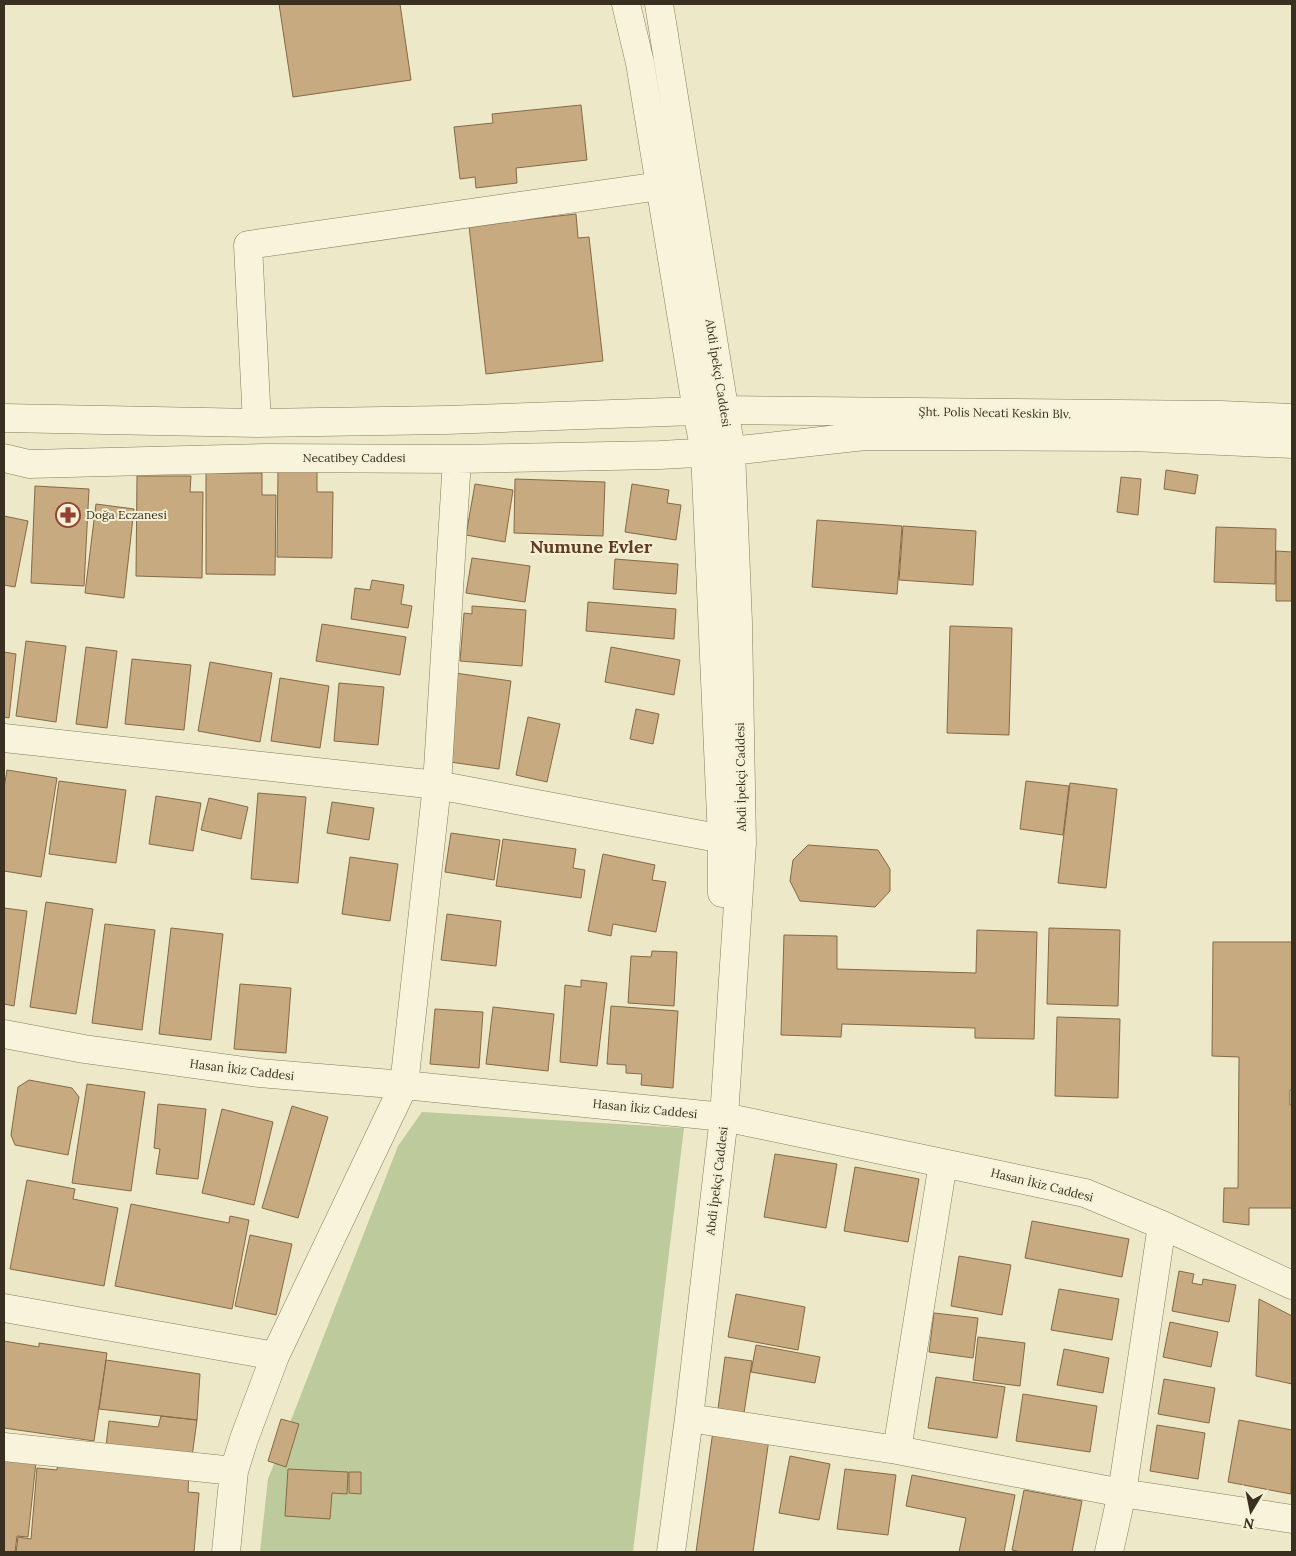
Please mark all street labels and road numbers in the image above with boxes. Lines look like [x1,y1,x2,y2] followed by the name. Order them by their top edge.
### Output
[702,317,734,428] street label: Abdi İpekçi Caddesi
[919,404,1072,421] street label: Şht. Polis Necati Keskin Blv.
[302,450,406,465] street label: Necatibey Caddesi
[732,722,749,833] street label: Abdi İpekçi Caddesi
[189,1056,295,1083] street label: Hasan İkiz Caddesi
[592,1096,698,1121] street label: Hasan İkiz Caddesi
[702,1126,731,1237] street label: Abdi İpekçi Caddesi
[989,1165,1095,1205] street label: Hasan İkiz Caddesi

